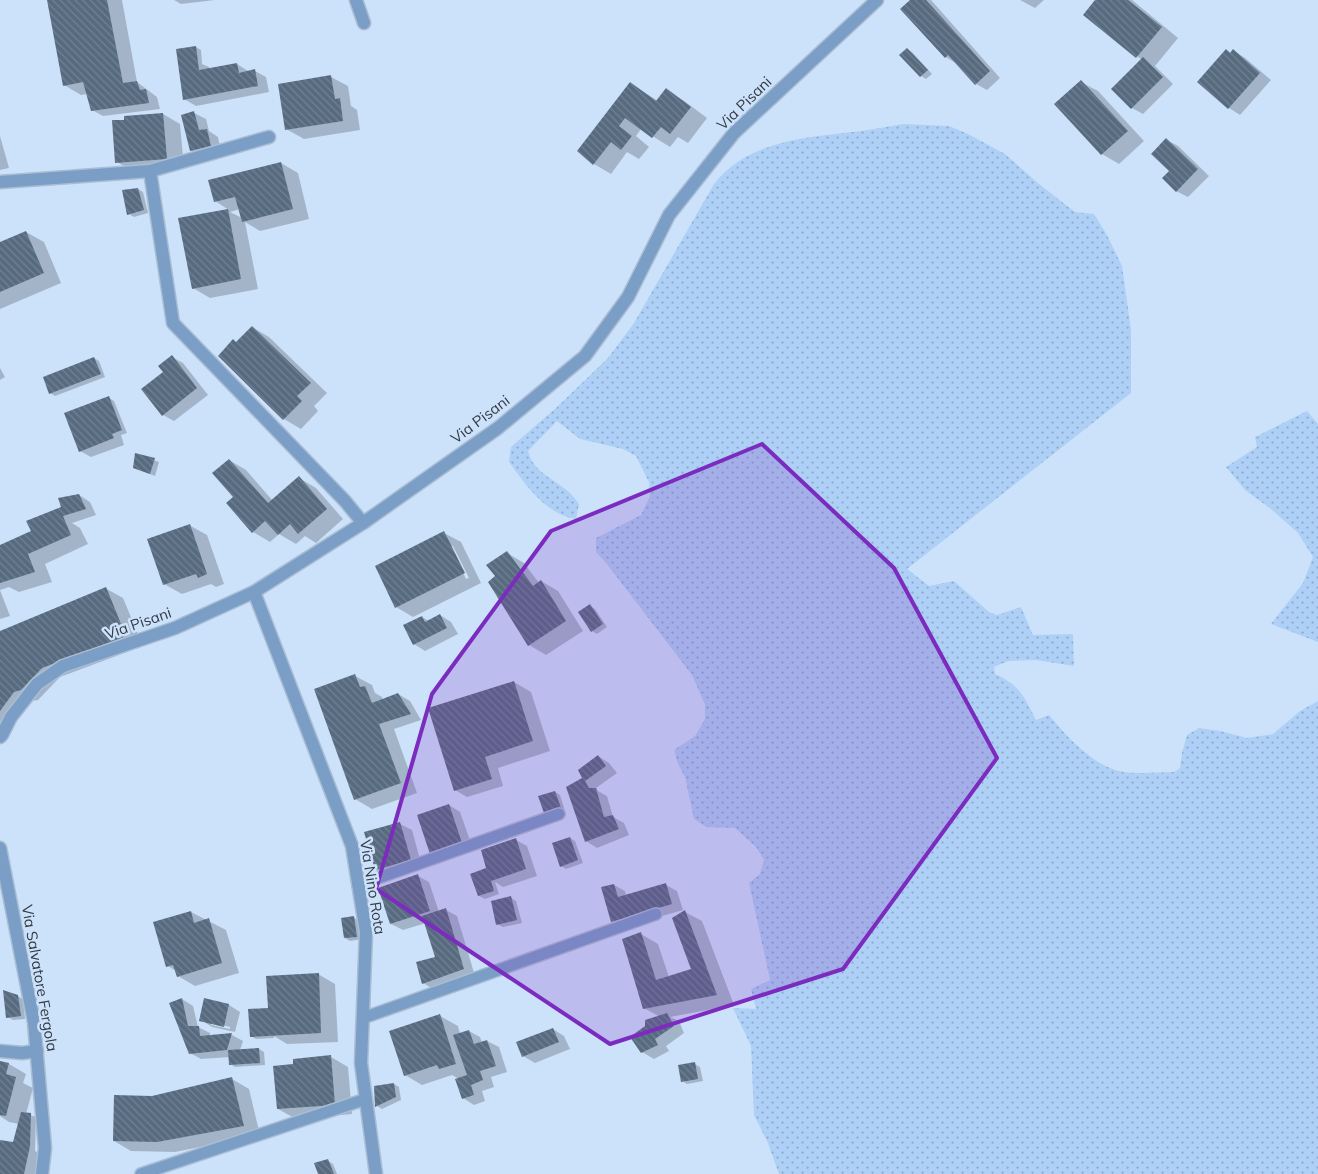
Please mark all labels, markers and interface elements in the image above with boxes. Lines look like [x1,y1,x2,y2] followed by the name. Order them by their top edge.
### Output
[713,72,775,134] street label: Via Pisani
[447,391,513,447] street label: Via Pisani
[102,603,174,643] street label: Via Pisani
[356,838,390,936] street label: Via Nino Rota
[18,903,62,1053] street label: Via Salvatore Fergola

